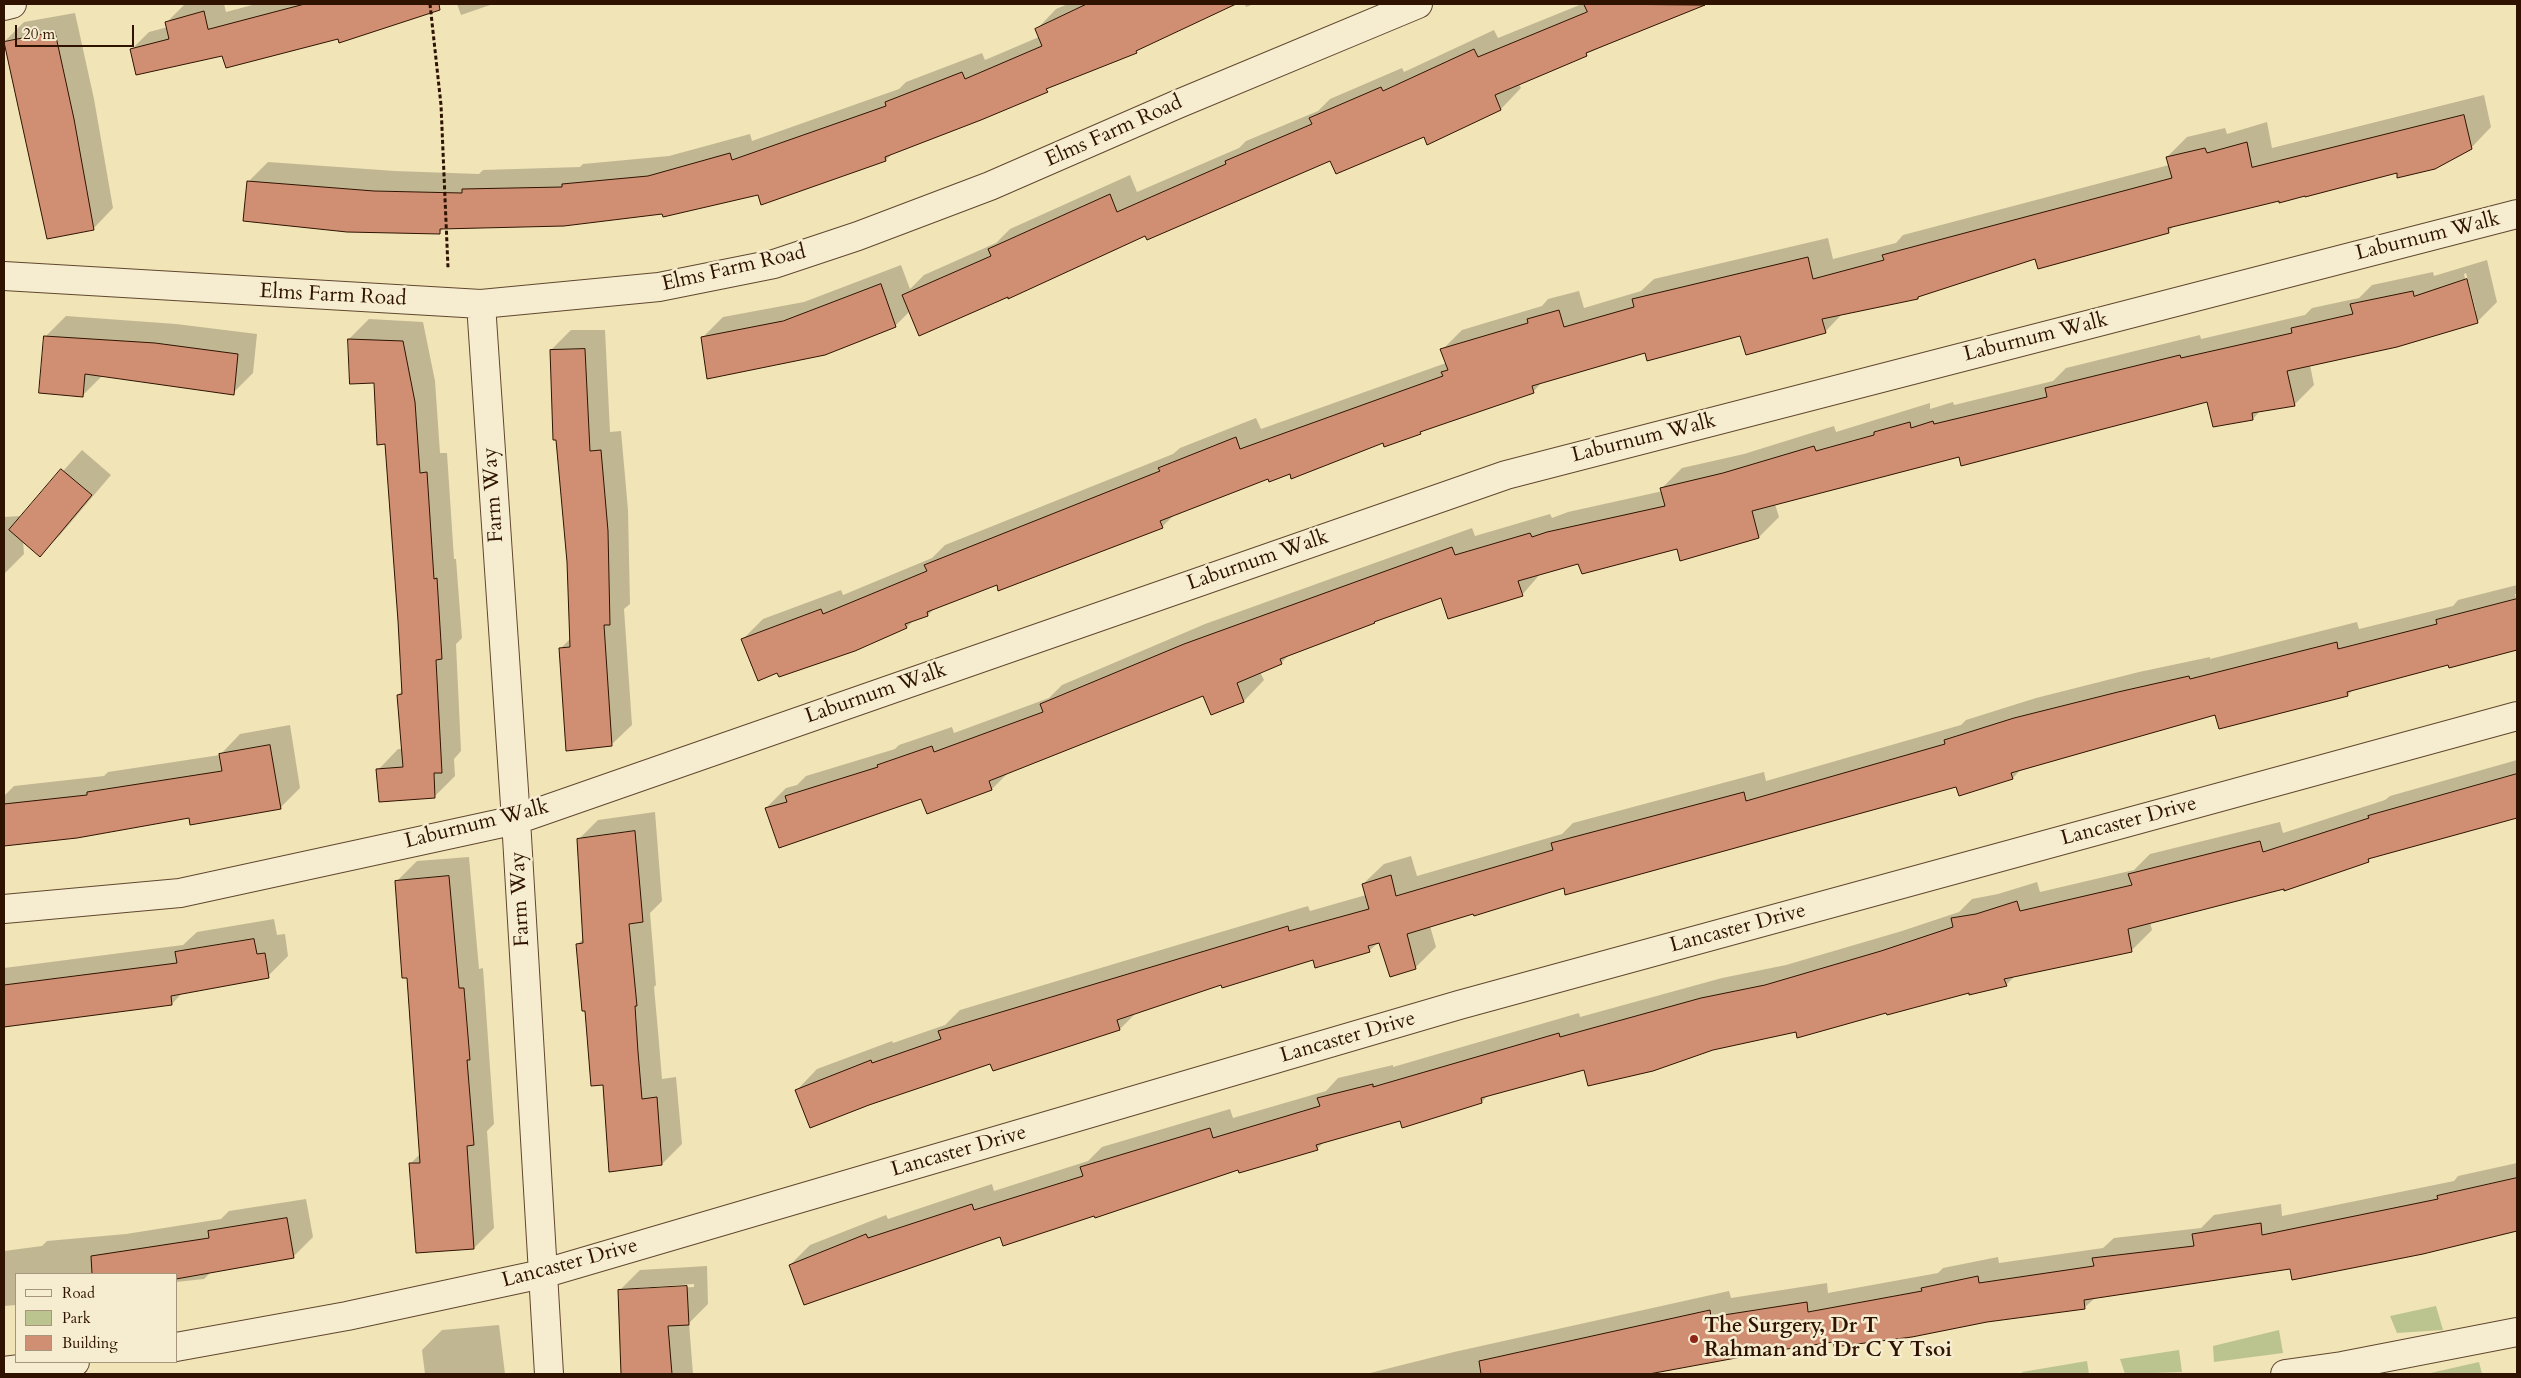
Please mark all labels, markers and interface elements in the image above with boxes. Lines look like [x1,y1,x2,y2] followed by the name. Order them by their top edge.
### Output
[18,15,136,47] scale bar
[23,24,55,44] text: 20 m
[1042,91,1186,173] street label: Elms Farm Road
[2353,207,2503,267] street label: Laburnum Walk
[660,240,808,298] street label: Elms Farm Road
[259,280,407,312] street label: Elms Farm Road
[1961,308,2111,368] street label: Laburnum Walk
[1569,409,1719,469] street label: Laburnum Walk
[478,447,510,543] street label: Farm Way
[1184,525,1332,597] street label: Laburnum Walk
[802,658,950,730] street label: Laburnum Walk
[2058,792,2200,852] street label: Lancaster Drive
[402,795,552,855] street label: Laburnum Walk
[506,851,536,947] street label: Farm Way
[1667,899,1809,959] street label: Lancaster Drive
[1277,1007,1419,1069] street label: Lancaster Drive
[888,1121,1030,1183] street label: Lancaster Drive
[499,1234,641,1294] street label: Lancaster Drive
[15,1273,178,1363] legend
[62,1283,95,1303] text: Road
[62,1308,91,1328] text: Park
[1704,1314,1952,1364] place label: The Surgery, Dr T Rahman and Dr C Y Tsoi
[62,1333,118,1353] text: Building
[1688,1333,1700,1345] marker: The Surgery, Dr T Rahman and Dr C Y Tsoi

